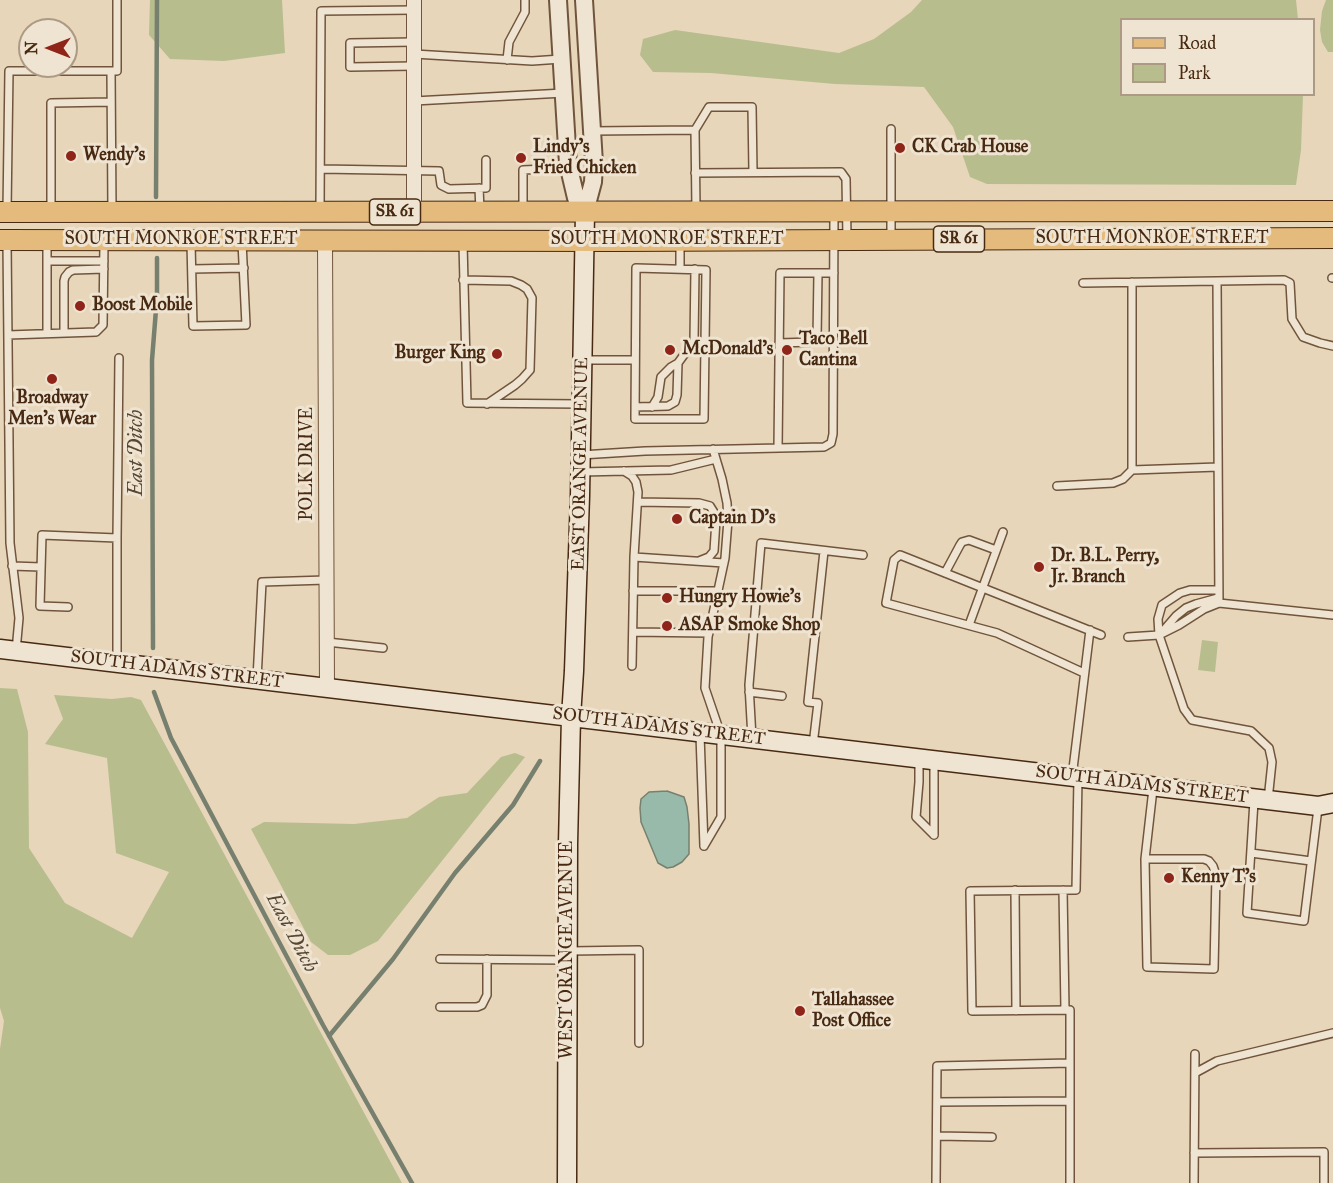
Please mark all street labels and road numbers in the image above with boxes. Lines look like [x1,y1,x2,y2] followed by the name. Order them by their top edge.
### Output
[370,199,420,225] road number: SR 61
[934,226,984,252] road number: SR 61
[1035,228,1269,250] street label: SOUTH MONROE STREET
[64,229,298,251] street label: SOUTH MONROE STREET
[550,229,784,251] street label: SOUTH MONROE STREET
[568,357,594,571] street label: EAST ORANGE AVENUE
[297,407,319,521] street label: POLK DRIVE
[69,646,285,694] street label: SOUTH ADAMS STREET
[551,703,767,751] street label: SOUTH ADAMS STREET
[1034,761,1250,809] street label: SOUTH ADAMS STREET
[557,841,579,1059] street label: WEST ORANGE AVENUE

